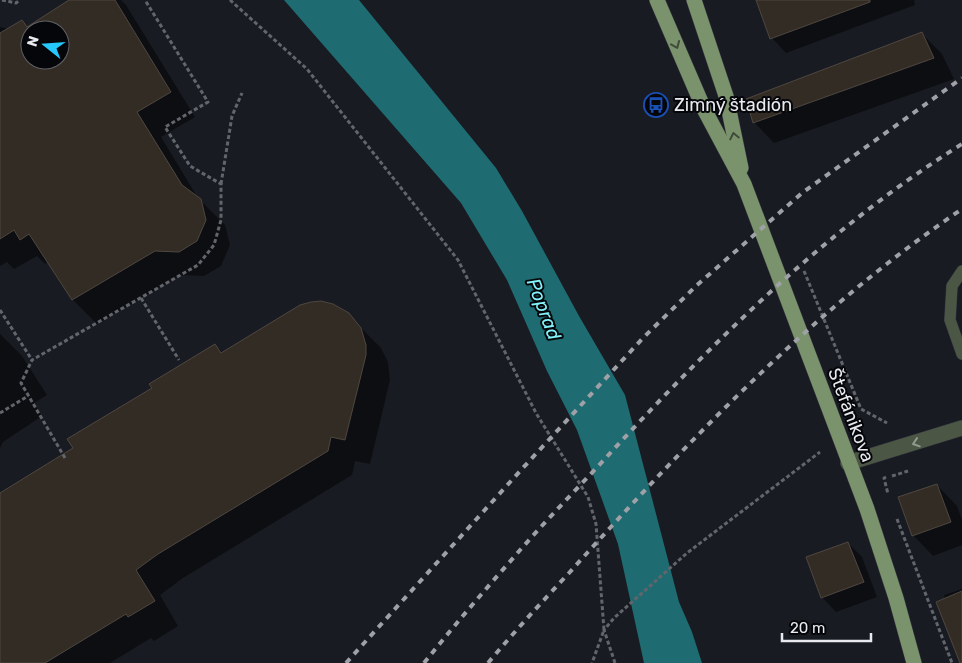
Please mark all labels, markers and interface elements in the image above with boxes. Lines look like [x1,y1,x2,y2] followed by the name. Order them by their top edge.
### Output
[20,20,70,70] north arrow
[23,34,43,49] text: N
[670,40,681,49] one-way arrow
[643,92,669,118] bus stop icon: Zimný štadión
[674,94,792,116] place label: Zimný štadión
[729,132,740,141] one-way arrow
[522,275,566,344] water label: Poprad
[823,365,879,465] street label: Štefánikova
[912,437,920,447] one-way arrow
[782,610,871,642] scale bar
[790,619,825,637] text: 20 m

